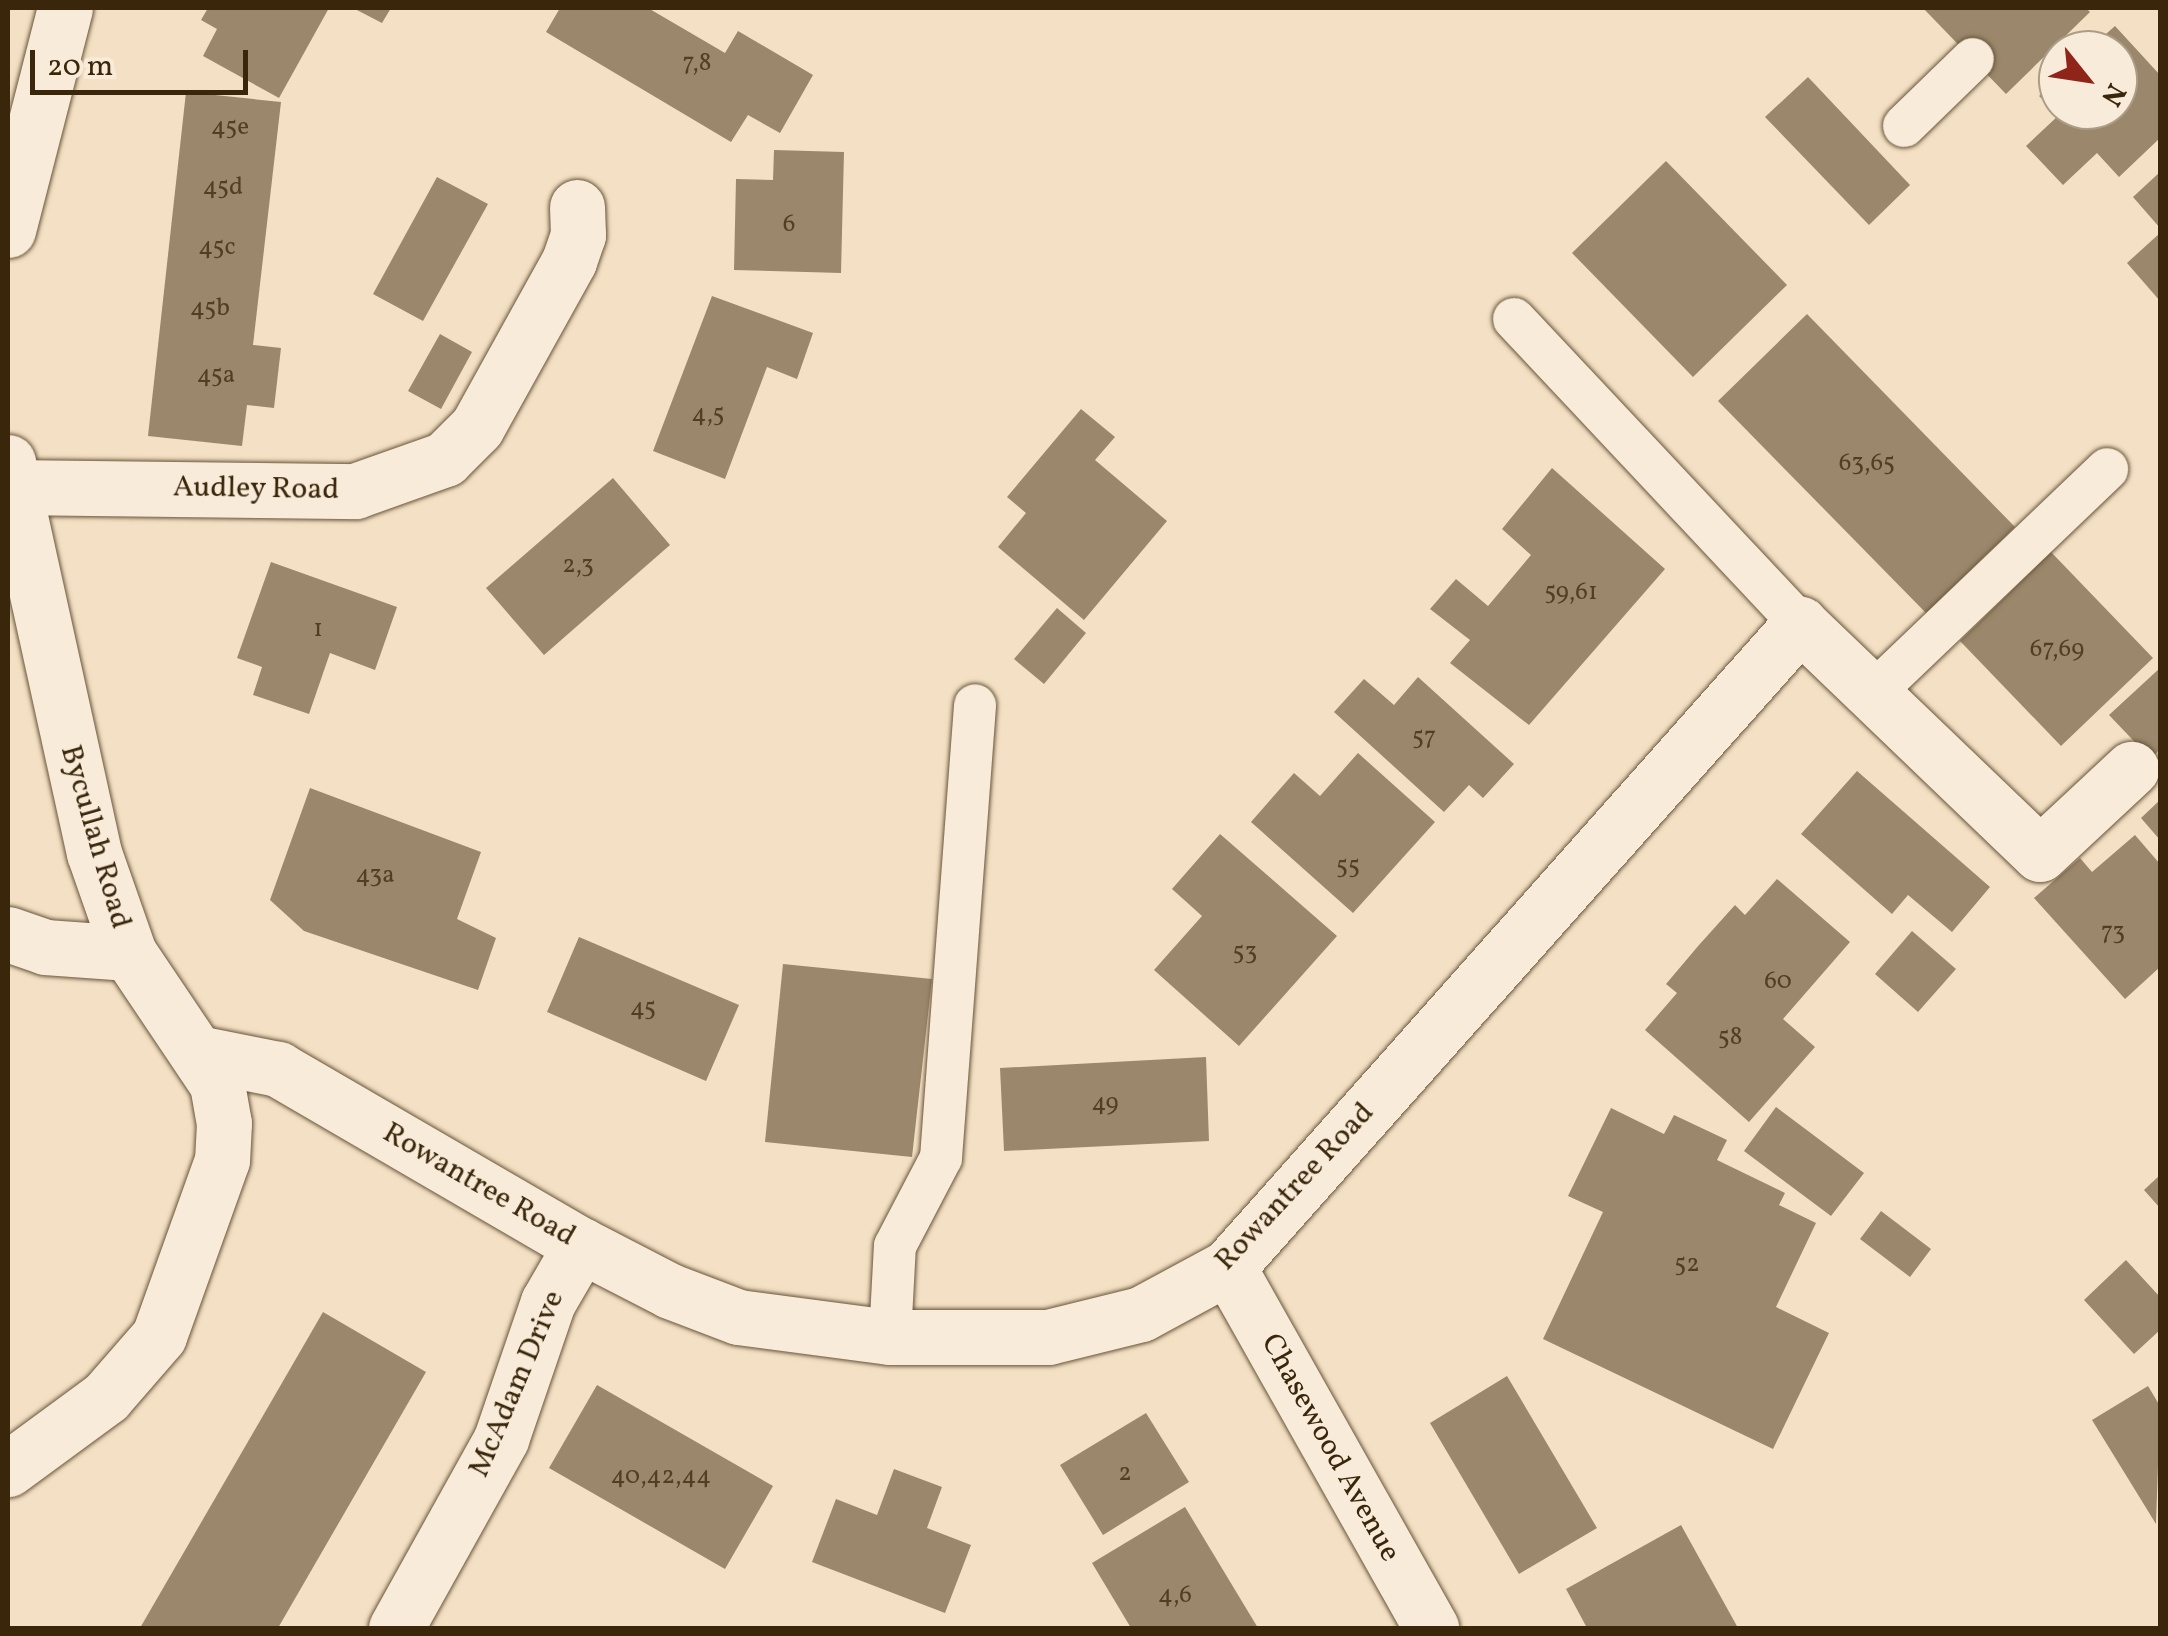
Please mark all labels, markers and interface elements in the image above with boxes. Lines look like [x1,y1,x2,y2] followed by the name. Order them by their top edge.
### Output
[35,30,252,92] scale bar
[2038,30,2138,130] north arrow
[47,46,113,88] text: 20 m
[683,49,711,79] house number: 7,8
[2091,76,2135,113] text: N
[211,113,249,143] house number: 45e
[203,173,243,203] house number: 45d
[783,210,795,240] house number: 6
[198,233,236,263] house number: 45c
[190,294,230,324] house number: 45b
[197,361,235,391] house number: 45a
[692,400,724,430] house number: 4,5
[1839,449,1895,479] house number: 63,65
[172,470,340,508] street label: Audley Road
[562,551,594,581] house number: 2,3
[1544,578,1598,608] house number: 59,61
[313,615,323,645] house number: 1
[2030,635,2084,665] house number: 67,69
[1412,723,1436,753] house number: 57
[52,741,138,933] street label: Bycullah Road
[1336,852,1360,882] house number: 55
[355,861,395,891] house number: 43a
[2101,918,2125,948] house number: 73
[1233,938,1257,968] house number: 53
[1764,967,1792,997] house number: 60
[630,994,656,1024] house number: 45
[1718,1023,1742,1053] house number: 58
[1091,1089,1119,1119] house number: 49
[1208,1095,1382,1279] street label: Rowantree Road
[376,1115,582,1255] street label: Rowantree Road
[1674,1250,1700,1280] house number: 52
[462,1285,572,1483] street label: McAdam Drive
[1252,1328,1408,1568] street label: Chasewood Avenue
[1118,1459,1132,1489] house number: 2
[611,1462,711,1492] house number: 40,42,44
[1158,1581,1192,1611] house number: 4,6

